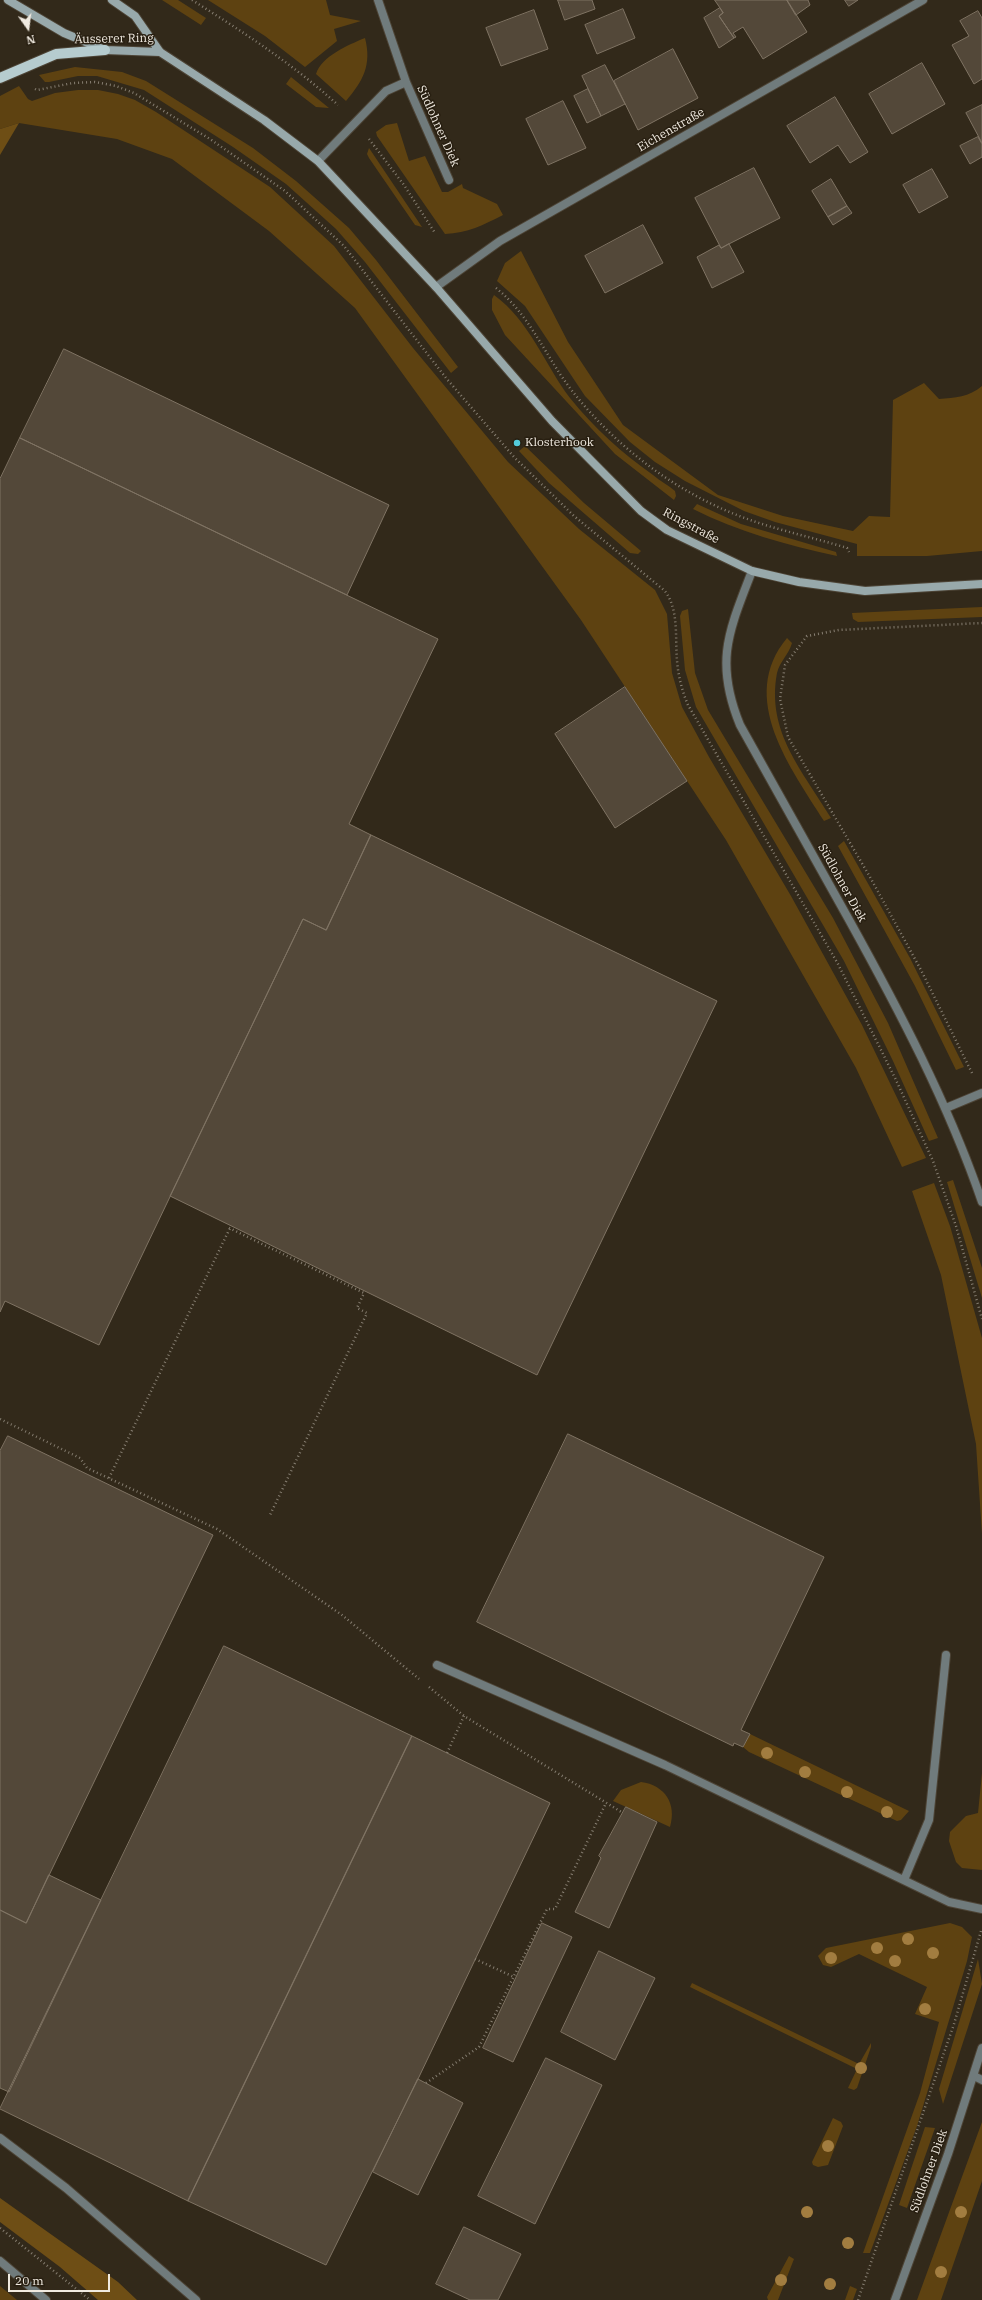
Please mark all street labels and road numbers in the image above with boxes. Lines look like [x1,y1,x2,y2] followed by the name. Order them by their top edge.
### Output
[74,31,154,47] street label: Äusserer Ring
[414,83,462,169] street label: Südlohner Diek
[635,105,707,155] street label: Eichenstraße
[660,505,722,547] street label: Ringstraße
[814,841,870,925] street label: Südlohner Diek
[907,2127,951,2215] street label: Südlohner Diek

